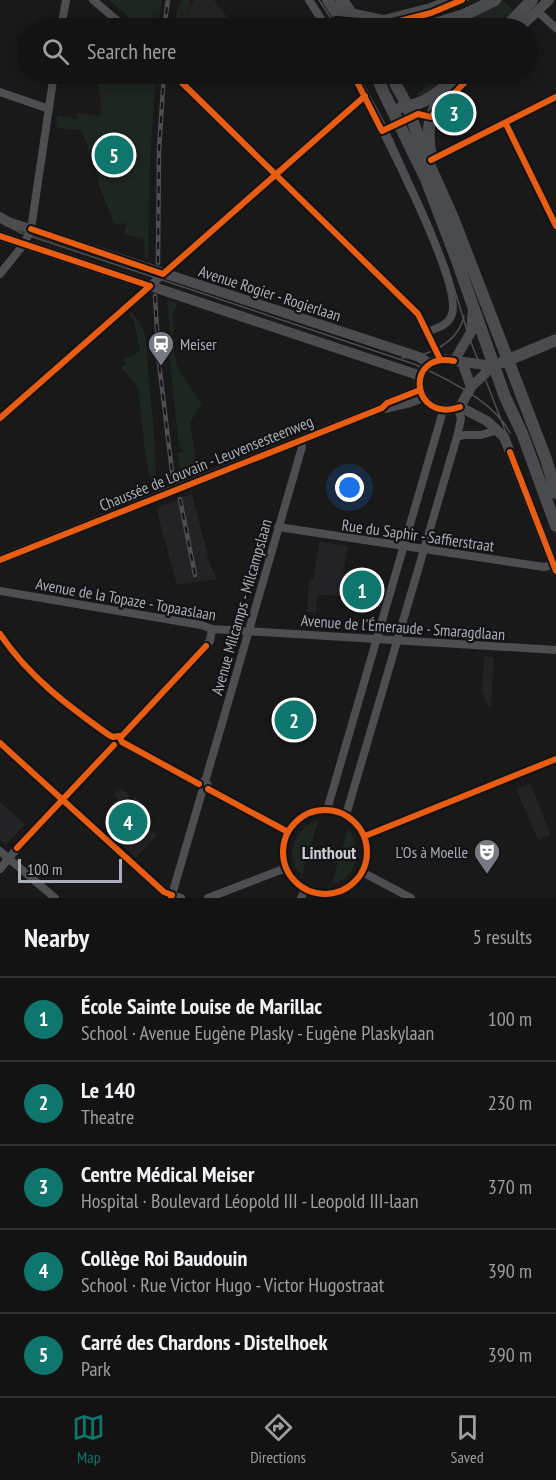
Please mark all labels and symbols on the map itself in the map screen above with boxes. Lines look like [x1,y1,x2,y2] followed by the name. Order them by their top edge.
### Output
[434,90,474,136] pin: 3
[94,132,134,178] pin: 5
[196,261,344,325] street label: Avenue Rogier - Rogierlaan
[146,329,176,367] station icon: Meiser
[180,334,217,354] place label: Meiser
[96,411,316,515] street label: Chaussée de Louvain - Leuvensesteenweg
[335,473,364,502] your location
[340,514,496,556] street label: Rue du Saphir - Saffierstraat
[206,517,276,697] street label: Avenue Milcamps - Milcampslaan
[342,568,382,612] pin: 1
[34,573,218,625] street label: Avenue de la Topaze - Topaaslaan
[300,610,506,644] street label: Avenue de l'Émeraude - Smaragdlaan
[274,698,314,742] pin: 2
[108,800,148,844] pin: 4
[472,837,502,875] theatre icon: L'Os à Moelle
[302,841,357,864] district label: Linthout
[395,842,468,862] place label: L'Os à Moelle
[18,856,122,884] scale bar

